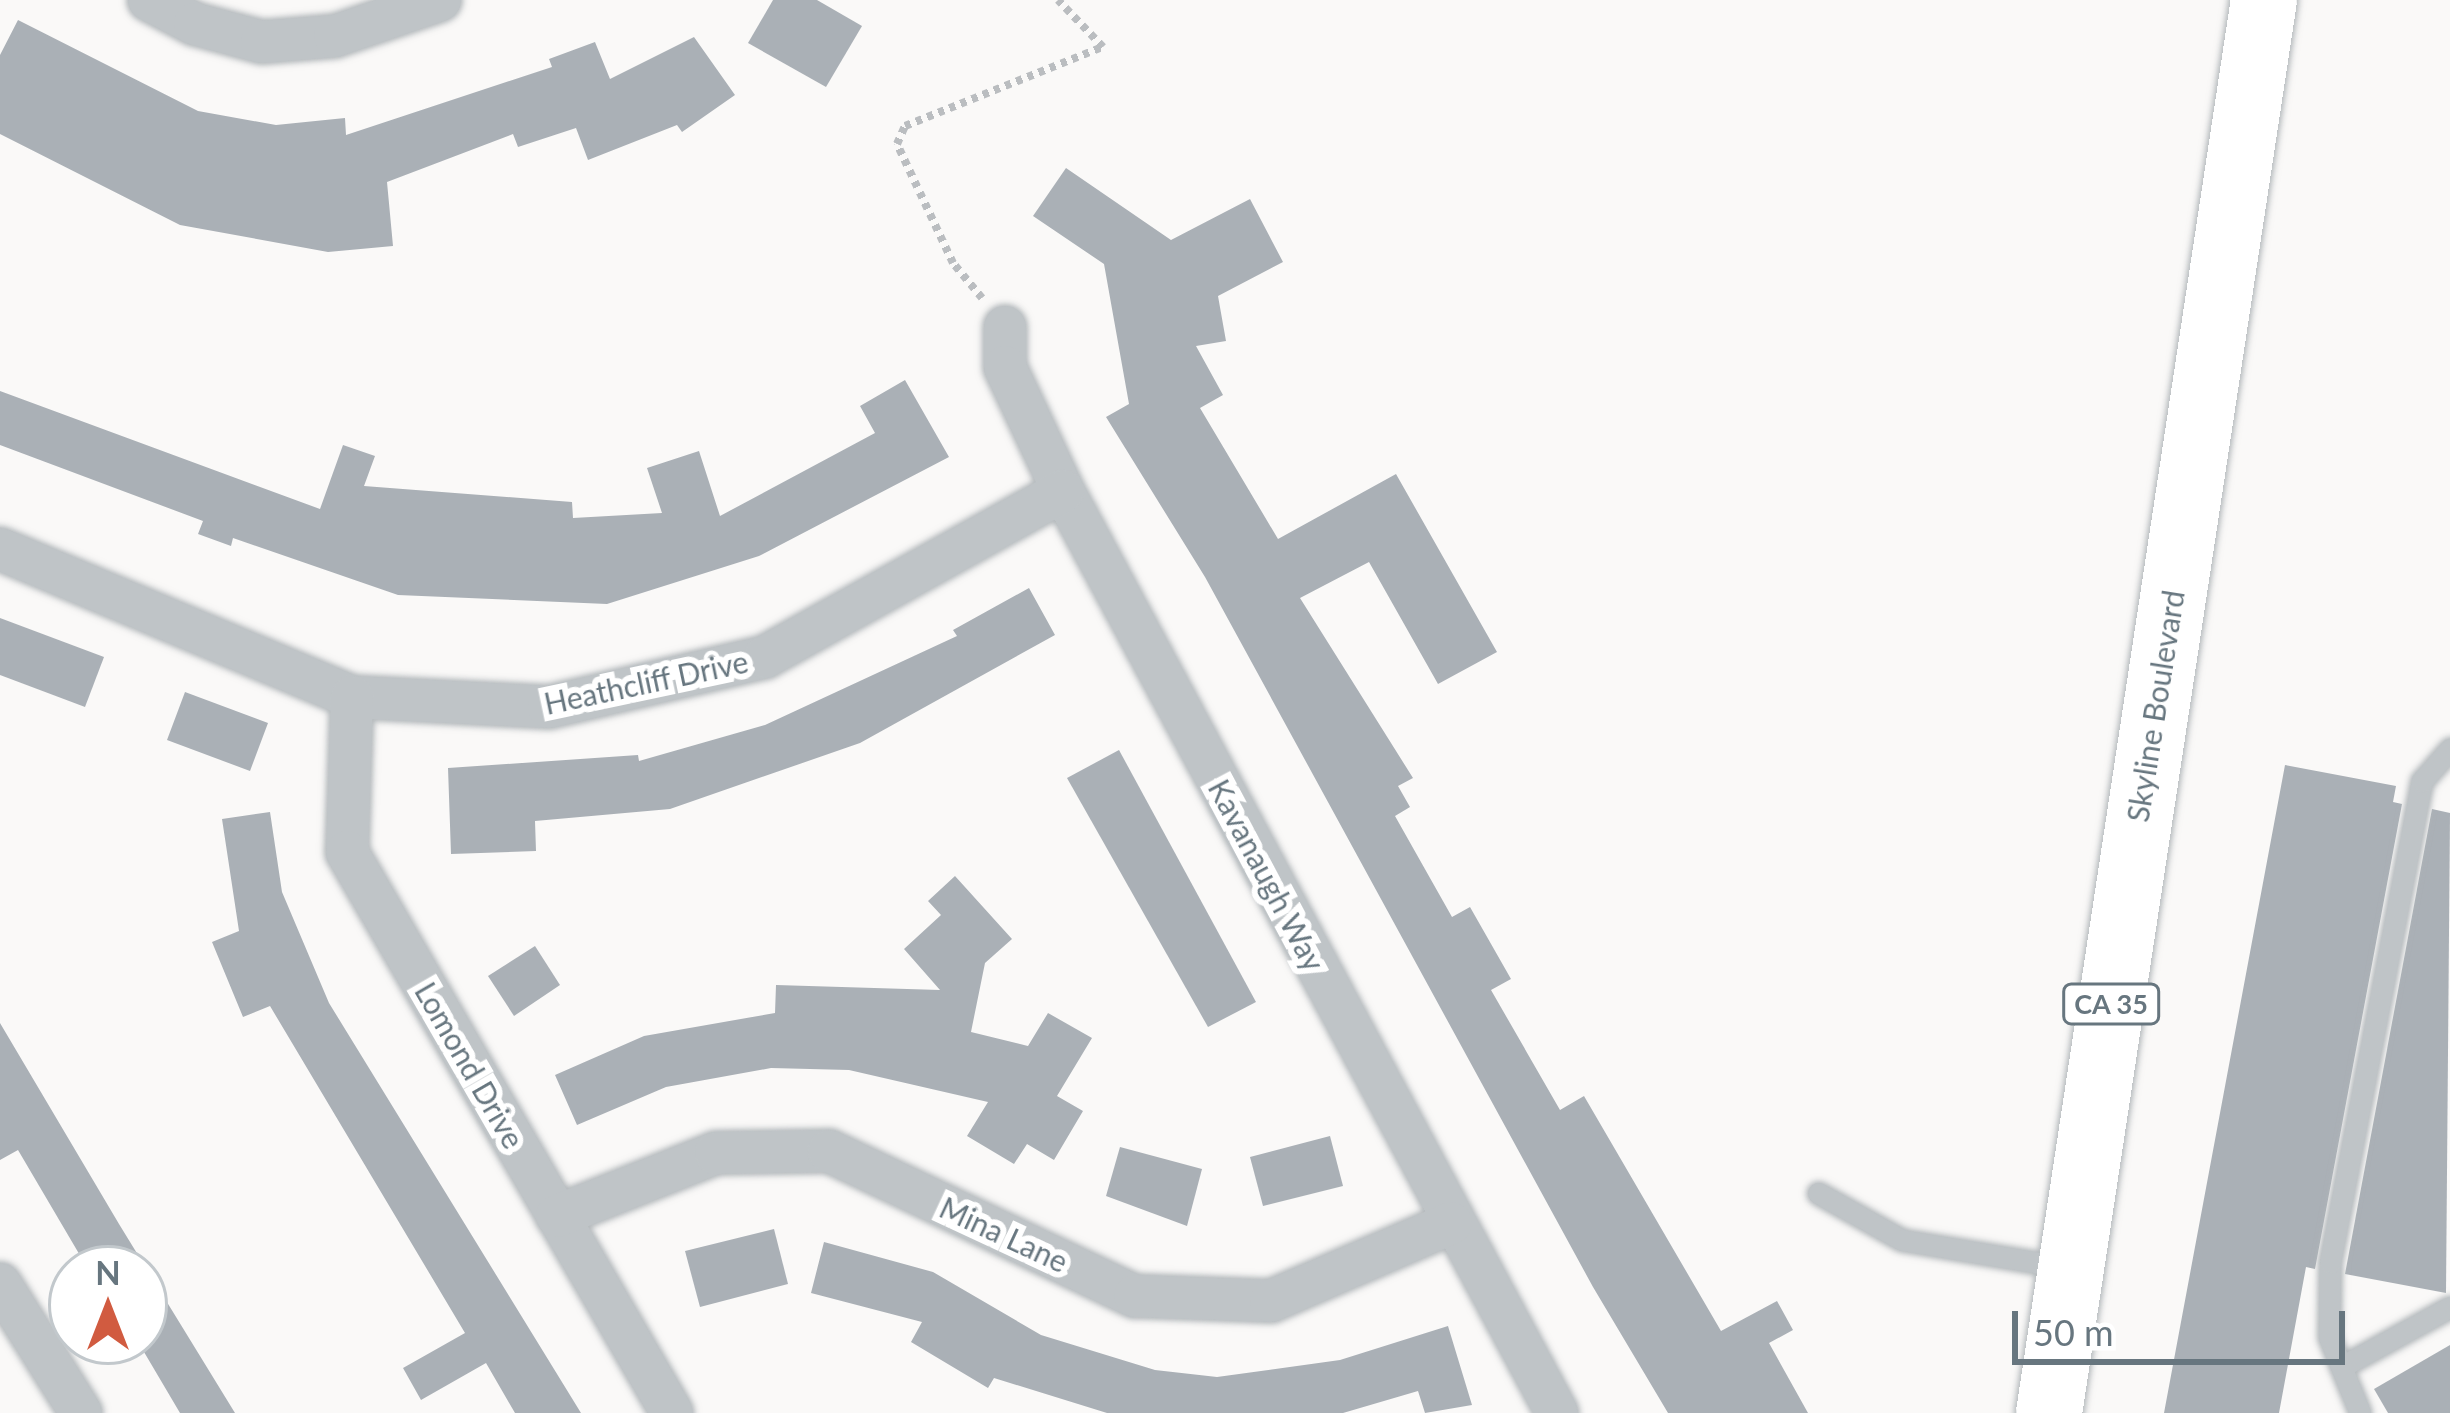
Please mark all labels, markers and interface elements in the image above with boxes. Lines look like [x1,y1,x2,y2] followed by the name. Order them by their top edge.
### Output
[2119,588,2191,824] street label: Skyline Boulevard
[540,643,752,721] street label: Heathcliff Drive
[1201,773,1333,977] street label: Kavanaugh Way
[408,976,532,1154] street label: Lomond Drive
[2060,983,2162,1025] road number: CA 35
[934,1189,1074,1279] street label: Mina Lane
[48,1245,168,1365] north arrow
[95,1252,121,1292] text: N
[2018,1287,2351,1361] scale bar
[2033,1310,2114,1354] text: 50 m

